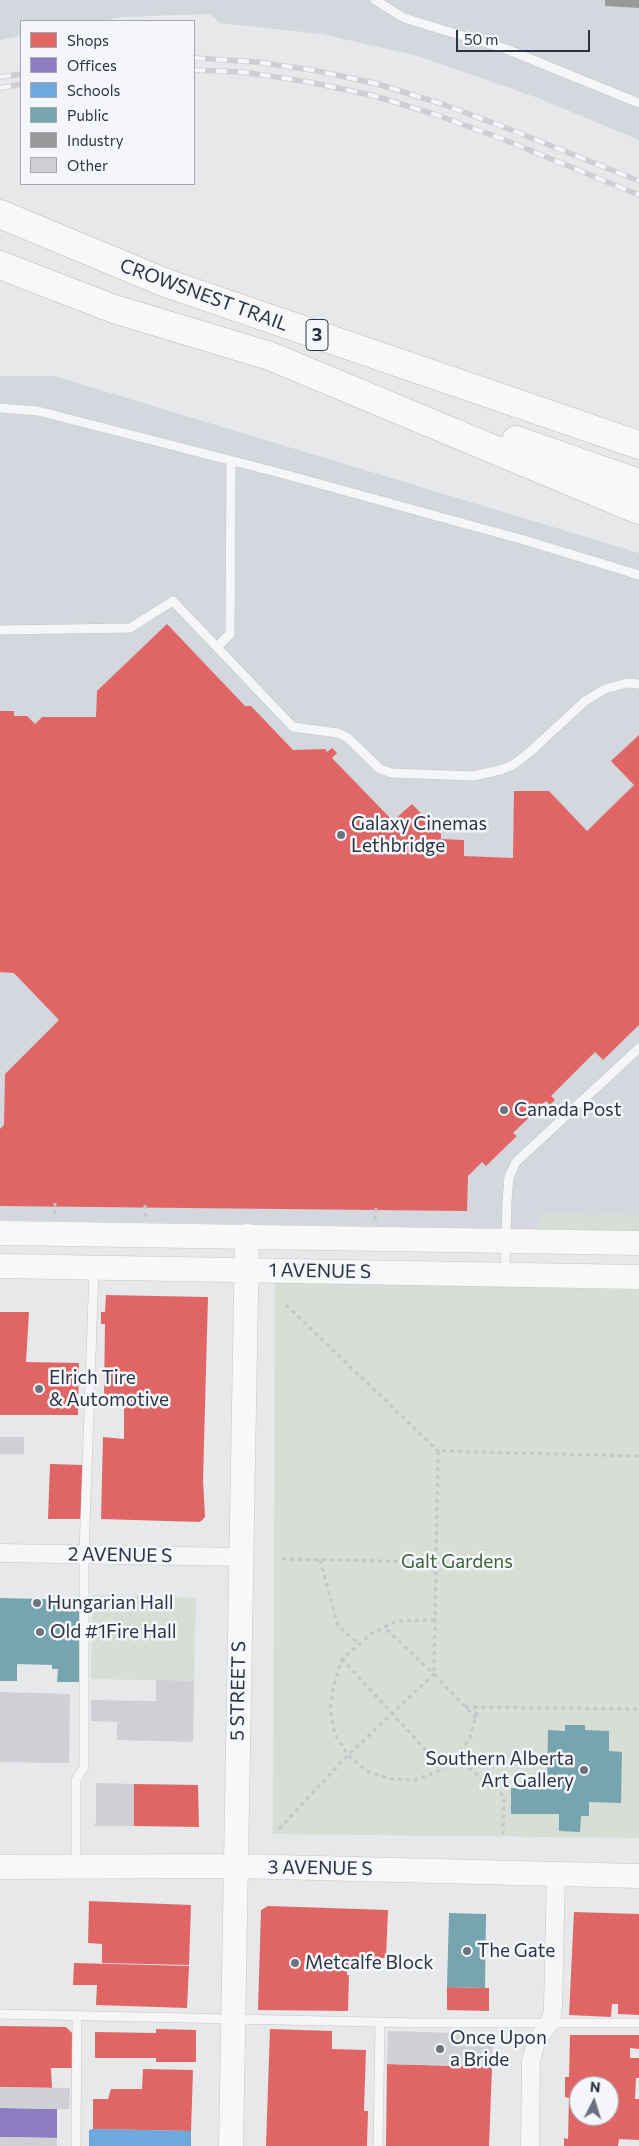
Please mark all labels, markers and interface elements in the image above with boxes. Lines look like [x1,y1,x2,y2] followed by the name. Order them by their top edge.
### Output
[20,20,195,185] legend
[459,20,593,52] scale bar
[464,30,498,48] text: 50 m
[67,31,109,49] text: Shops
[67,56,117,74] text: Offices
[67,81,120,99] text: Schools
[67,106,109,124] text: Public
[67,131,124,149] text: Industry
[67,156,108,174] text: Other
[117,254,291,336] street label: CROWSNEST TRAIL
[306,320,328,350] road number: 3
[351,813,487,857] place label: Galaxy Cinemas Lethbridge
[335,829,347,841] marker: Galaxy Cinemas Lethbridge
[514,1099,621,1121] place label: Canada Post
[498,1104,510,1116] marker: Canada Post
[269,1259,371,1283] street label: 1 AVENUE S
[49,1367,169,1411] place label: Elrich Tire & Automotive
[33,1383,45,1395] marker: Elrich Tire & Automotive
[68,1543,172,1567] street label: 2 AVENUE S
[401,1551,513,1573] park label: Galt Gardens
[47,1592,174,1614] place label: Hungarian Hall
[31,1597,43,1609] marker: Hungarian Hall
[50,1621,177,1643] place label: Old #1Fire Hall
[34,1626,46,1638] marker: Old #1Fire Hall
[226,1641,250,1741] street label: 5 STREET S
[426,1748,574,1792] place label: Southern Alberta Art Gallery
[578,1764,590,1776] marker: Southern Alberta Art Gallery
[267,1856,373,1880] street label: 3 AVENUE S
[477,1940,555,1962] place label: The Gate
[461,1945,473,1957] marker: The Gate
[305,1952,434,1974] place label: Metcalfe Block
[289,1957,301,1969] marker: Metcalfe Block
[450,2027,547,2071] place label: Once Upon a Bride
[434,2043,446,2055] marker: Once Upon a Bride
[569,2076,619,2126] north arrow
[589,2078,601,2095] text: N

